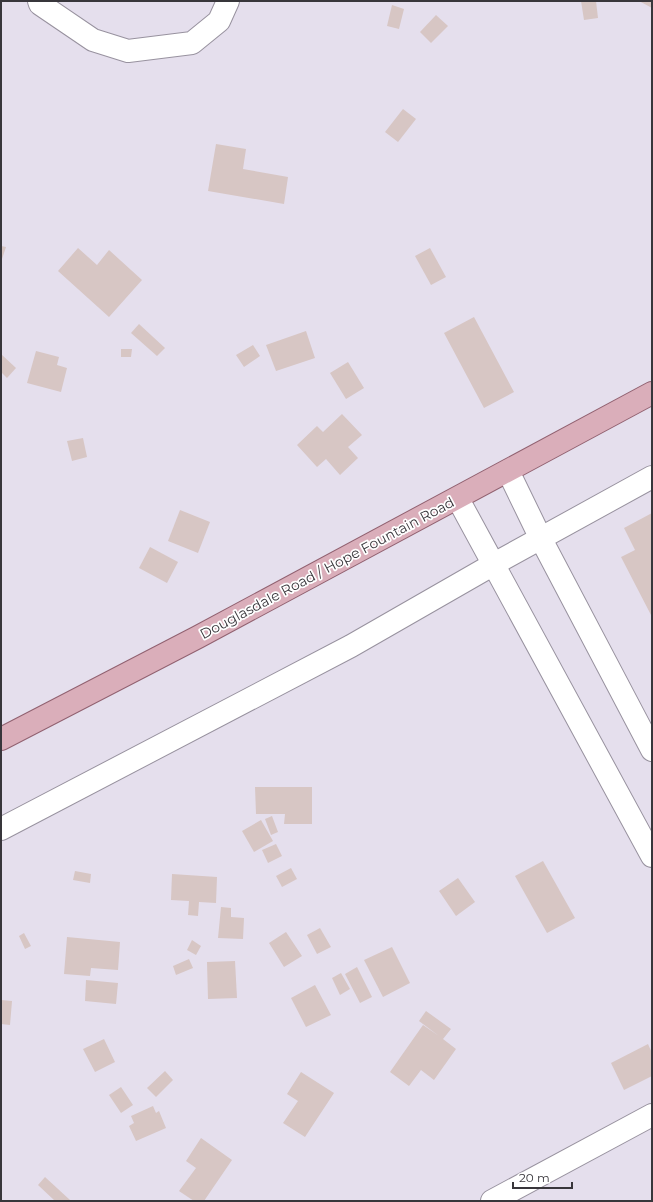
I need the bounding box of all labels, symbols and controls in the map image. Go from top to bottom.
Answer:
street label: Douglasdale Road / Hope Fountain Road [197,493,457,643]
scale bar [513,1164,572,1190]
text: 20 m [519,1170,550,1185]

